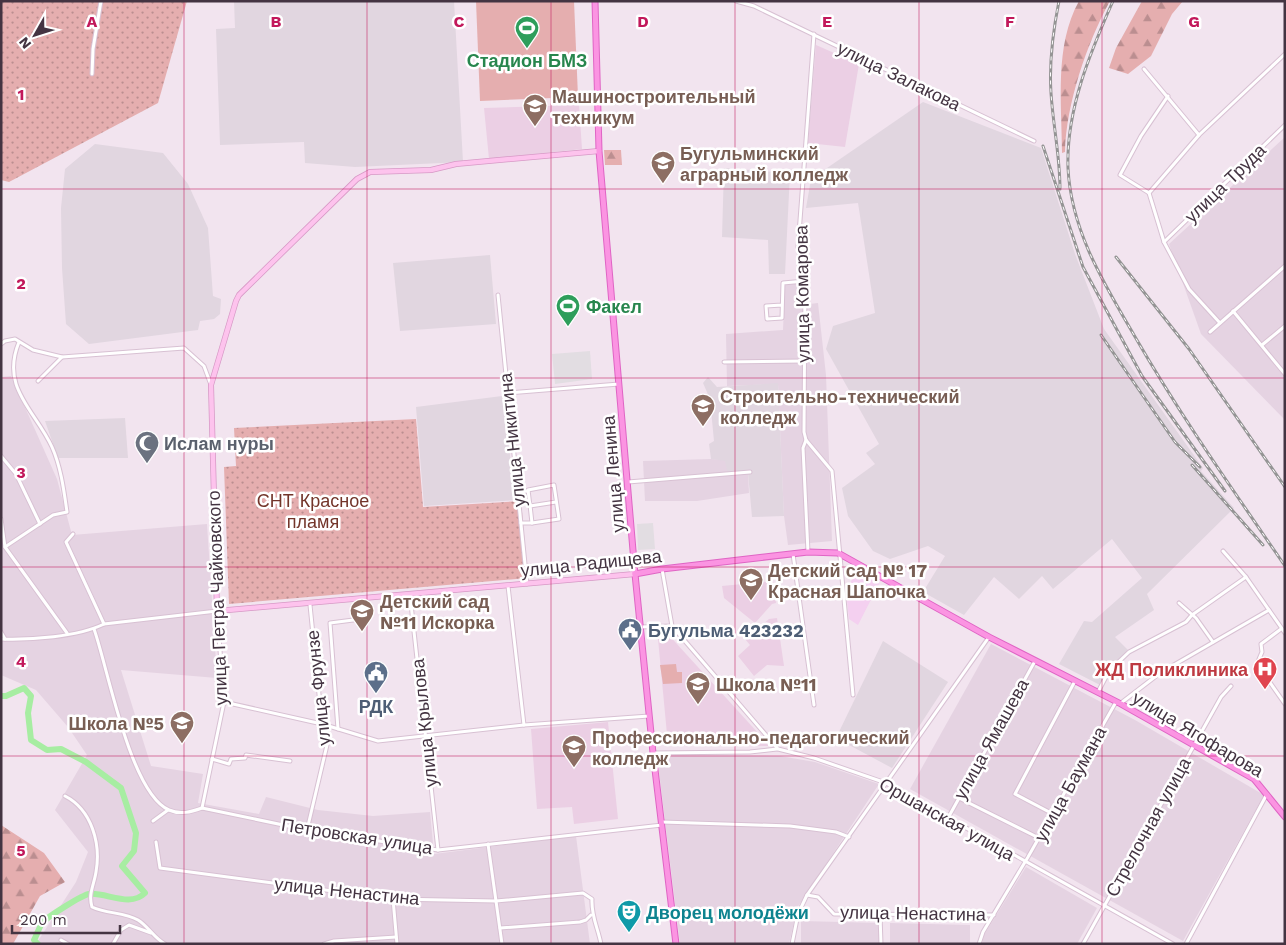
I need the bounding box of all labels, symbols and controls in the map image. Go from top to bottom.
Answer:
north arrow [10,10,60,60]
text: A [87,12,98,31]
text: B [271,12,282,31]
text: C [454,12,465,31]
text: D [637,12,649,31]
text: E [822,12,832,31]
text: F [1005,12,1015,31]
text: G [1188,12,1200,31]
sports icon: Стадион БМЗ [514,15,540,49]
text: N [15,34,34,52]
street label: улица Залакова [834,37,965,115]
place label: Стадион БМЗ [467,50,587,71]
text: 1 [18,85,24,104]
place label: Машиностроительный техникум [552,86,755,128]
school or university icon: Машиностроительный техникум [522,93,548,127]
street label: улица Труда [1180,139,1271,227]
place label: Бугульминский аграрный колледж [680,143,848,185]
school or university icon: Бугульминский аграрный колледж [650,150,676,184]
street label: улица Комарова [790,224,814,363]
text: 2 [16,274,26,293]
sports icon: Факел [555,293,581,327]
place label: Факел [586,296,642,317]
street label: улица Никитина [494,371,529,508]
place label: Строительно-технический колледж [720,386,959,428]
school or university icon: Строительно-технический колледж [690,393,716,427]
street label: улица Ленина [597,414,629,533]
mosque icon: Ислам нуры [134,430,160,464]
place label: Ислам нуры [164,433,274,454]
text: 3 [16,463,26,482]
street label: улица Петра Чайковского [203,490,231,706]
park label: СНТ Красное пламя [257,490,369,532]
street label: улица Радищева [519,545,663,581]
place label: Детский сад № 17 Красная Шапочка [768,560,927,602]
school or university icon: Детский сад № 17 Красная Шапочка [738,567,764,601]
place label: Детский сад №11 Искорка [380,591,495,633]
school or university icon: Детский сад №11 Искорка [349,598,375,632]
public building icon: Бугульма 423232 [617,617,643,651]
place label: Бугульма 423232 [648,620,804,641]
street label: улица Фрунзе [301,629,335,747]
text: 4 [16,652,26,671]
hospital icon: ЖД Поликлиника [1252,656,1278,690]
street label: улица Крылова [407,657,441,788]
place label: ЖД Поликлиника [1094,659,1249,680]
public building icon: РДК [363,660,389,694]
school or university icon: Школа №11 [685,671,711,705]
place label: Школа №11 [716,674,816,695]
street label: улица Ямашева [949,674,1033,803]
street label: улица Ягофарова [1129,687,1268,782]
place label: РДК [359,696,394,717]
school or university icon: Школа №5 [169,710,195,744]
place label: Школа №5 [69,713,164,734]
street label: улица Баумана [1030,722,1111,845]
place label: Профессионально-педагогический колледж [592,727,910,769]
school or university icon: Профессионально-педагогический колледж [561,734,587,768]
street label: Стрелочная улица [1101,753,1195,900]
street label: Оршанская улица [876,773,1019,865]
street label: Петровская улица [280,814,435,858]
text: 5 [16,841,26,860]
street label: улица Ненастина [273,873,422,909]
theatre icon: Дворец молодёжи [616,899,642,933]
street label: улица Ненастина [840,901,987,925]
scale bar [12,902,120,934]
place label: Дворец молодёжи [646,902,809,923]
text: 200 m [20,911,67,929]

